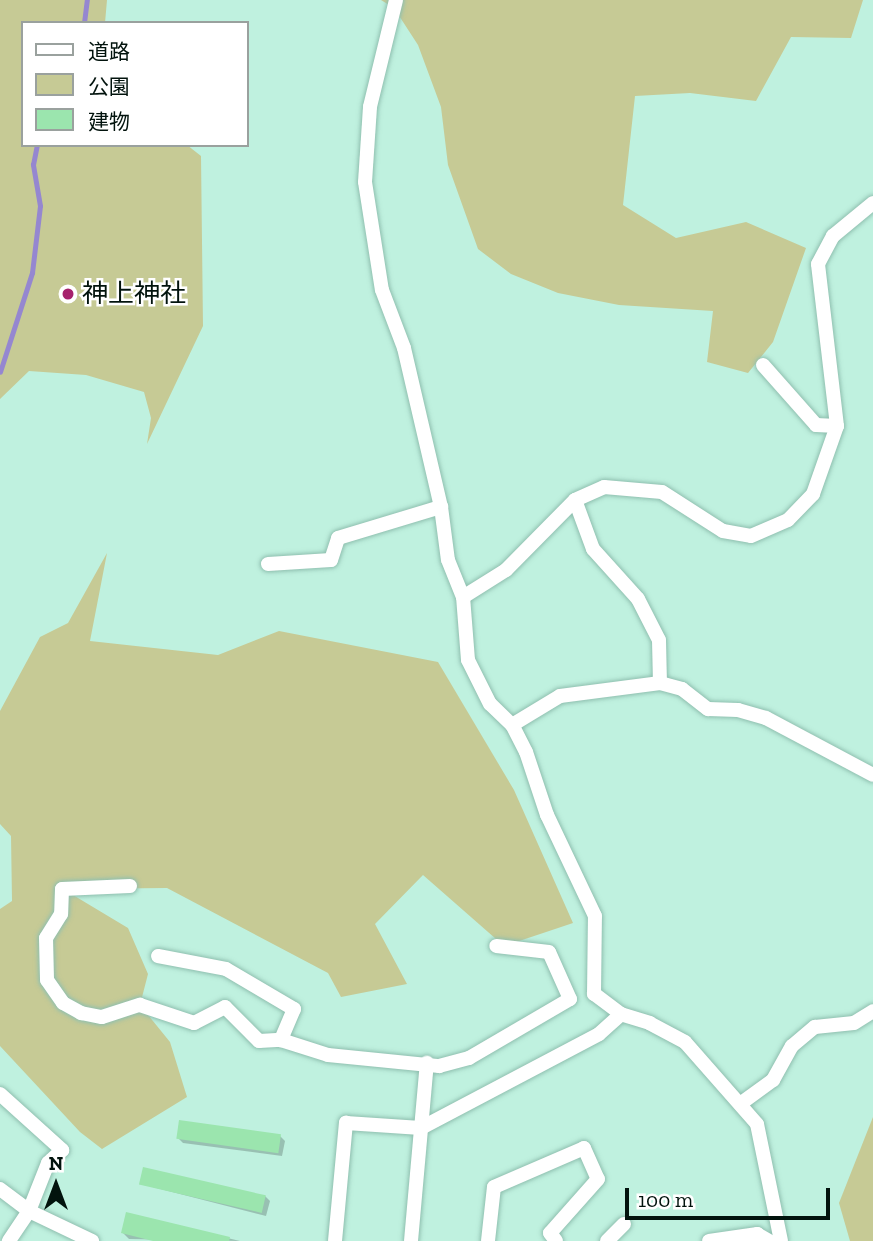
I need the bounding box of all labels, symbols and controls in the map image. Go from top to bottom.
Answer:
legend [21,21,248,147]
text: 道路 [88,39,130,64]
text: 公園 [88,74,130,99]
text: 建物 [88,109,130,134]
place label: 神上神社 [82,278,186,310]
marker: 神上神社 [60,286,76,302]
north arrow [21,1150,91,1220]
text: N [49,1152,63,1175]
scale bar [628,1174,833,1218]
text: 100 m [638,1187,693,1212]

